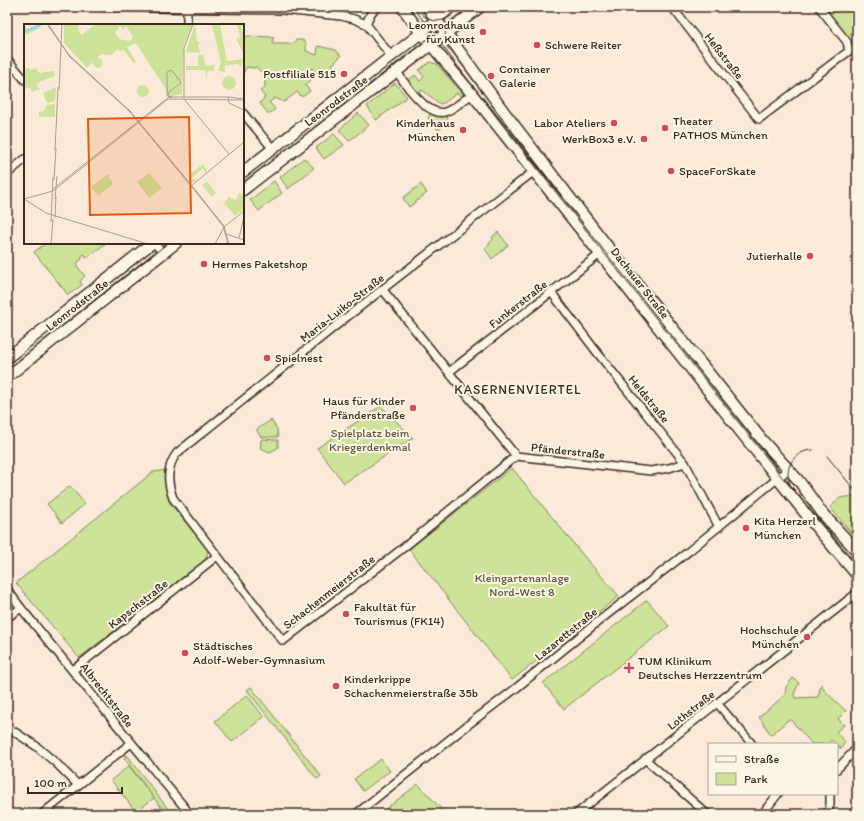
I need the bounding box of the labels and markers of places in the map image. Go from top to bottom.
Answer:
place label: Leonrodhaus für Kunst [409,18,476,46]
marker: Leonrodhaus für Kunst [478,27,488,37]
place label: Schwere Reiter [545,38,622,52]
marker: Schwere Reiter [532,40,542,50]
place label: Container Galerie [499,62,551,90]
place label: Postfiliale 515 [263,67,336,81]
marker: Postfiliale 515 [339,69,349,79]
marker: Container Galerie [486,71,496,81]
place label: Theater PATHOS München [673,114,768,142]
place label: Kinderhaus München [396,116,455,144]
place label: Labor Ateliers [534,116,606,130]
marker: Labor Ateliers [609,118,619,128]
marker: Theater PATHOS München [660,123,670,133]
marker: Kinderhaus München [458,125,468,135]
place label: WerkBox3 e.V. [562,132,636,146]
marker: WerkBox3 e.V. [639,134,649,144]
place label: SpaceForSkate [679,164,756,178]
marker: SpaceForSkate [666,166,676,176]
place label: Jutierhalle [747,249,802,263]
marker: Jutierhalle [805,251,815,261]
place label: Hermes Paketshop [212,257,308,271]
marker: Hermes Paketshop [199,259,209,269]
place label: Spielnest [275,351,323,365]
marker: Spielnest [262,353,272,363]
place label: Haus für Kinder Pfänderstraße [323,394,405,422]
marker: Haus für Kinder Pfänderstraße [408,403,418,413]
place label: Kita Herzerl München [754,514,817,542]
marker: Kita Herzerl München [741,523,751,533]
place label: Fakultät für Tourismus (FK14) [354,600,445,628]
marker: Fakultät für Tourismus (FK14) [341,609,351,619]
place label: Hochschule München [740,623,799,651]
marker: Hochschule München [802,632,812,642]
place label: Städtisches Adolf-Weber-Gymnasium [193,639,325,667]
marker: Städtisches Adolf-Weber-Gymnasium [180,648,190,658]
place label: TUM Klinikum Deutsches Herzzentrum [638,654,762,682]
marker: TUM Klinikum Deutsches Herzzentrum [623,662,635,674]
place label: Kinderkrippe Schachenmeierstraße 35b [344,672,478,700]
marker: Kinderkrippe Schachenmeierstraße 35b [331,681,341,691]

